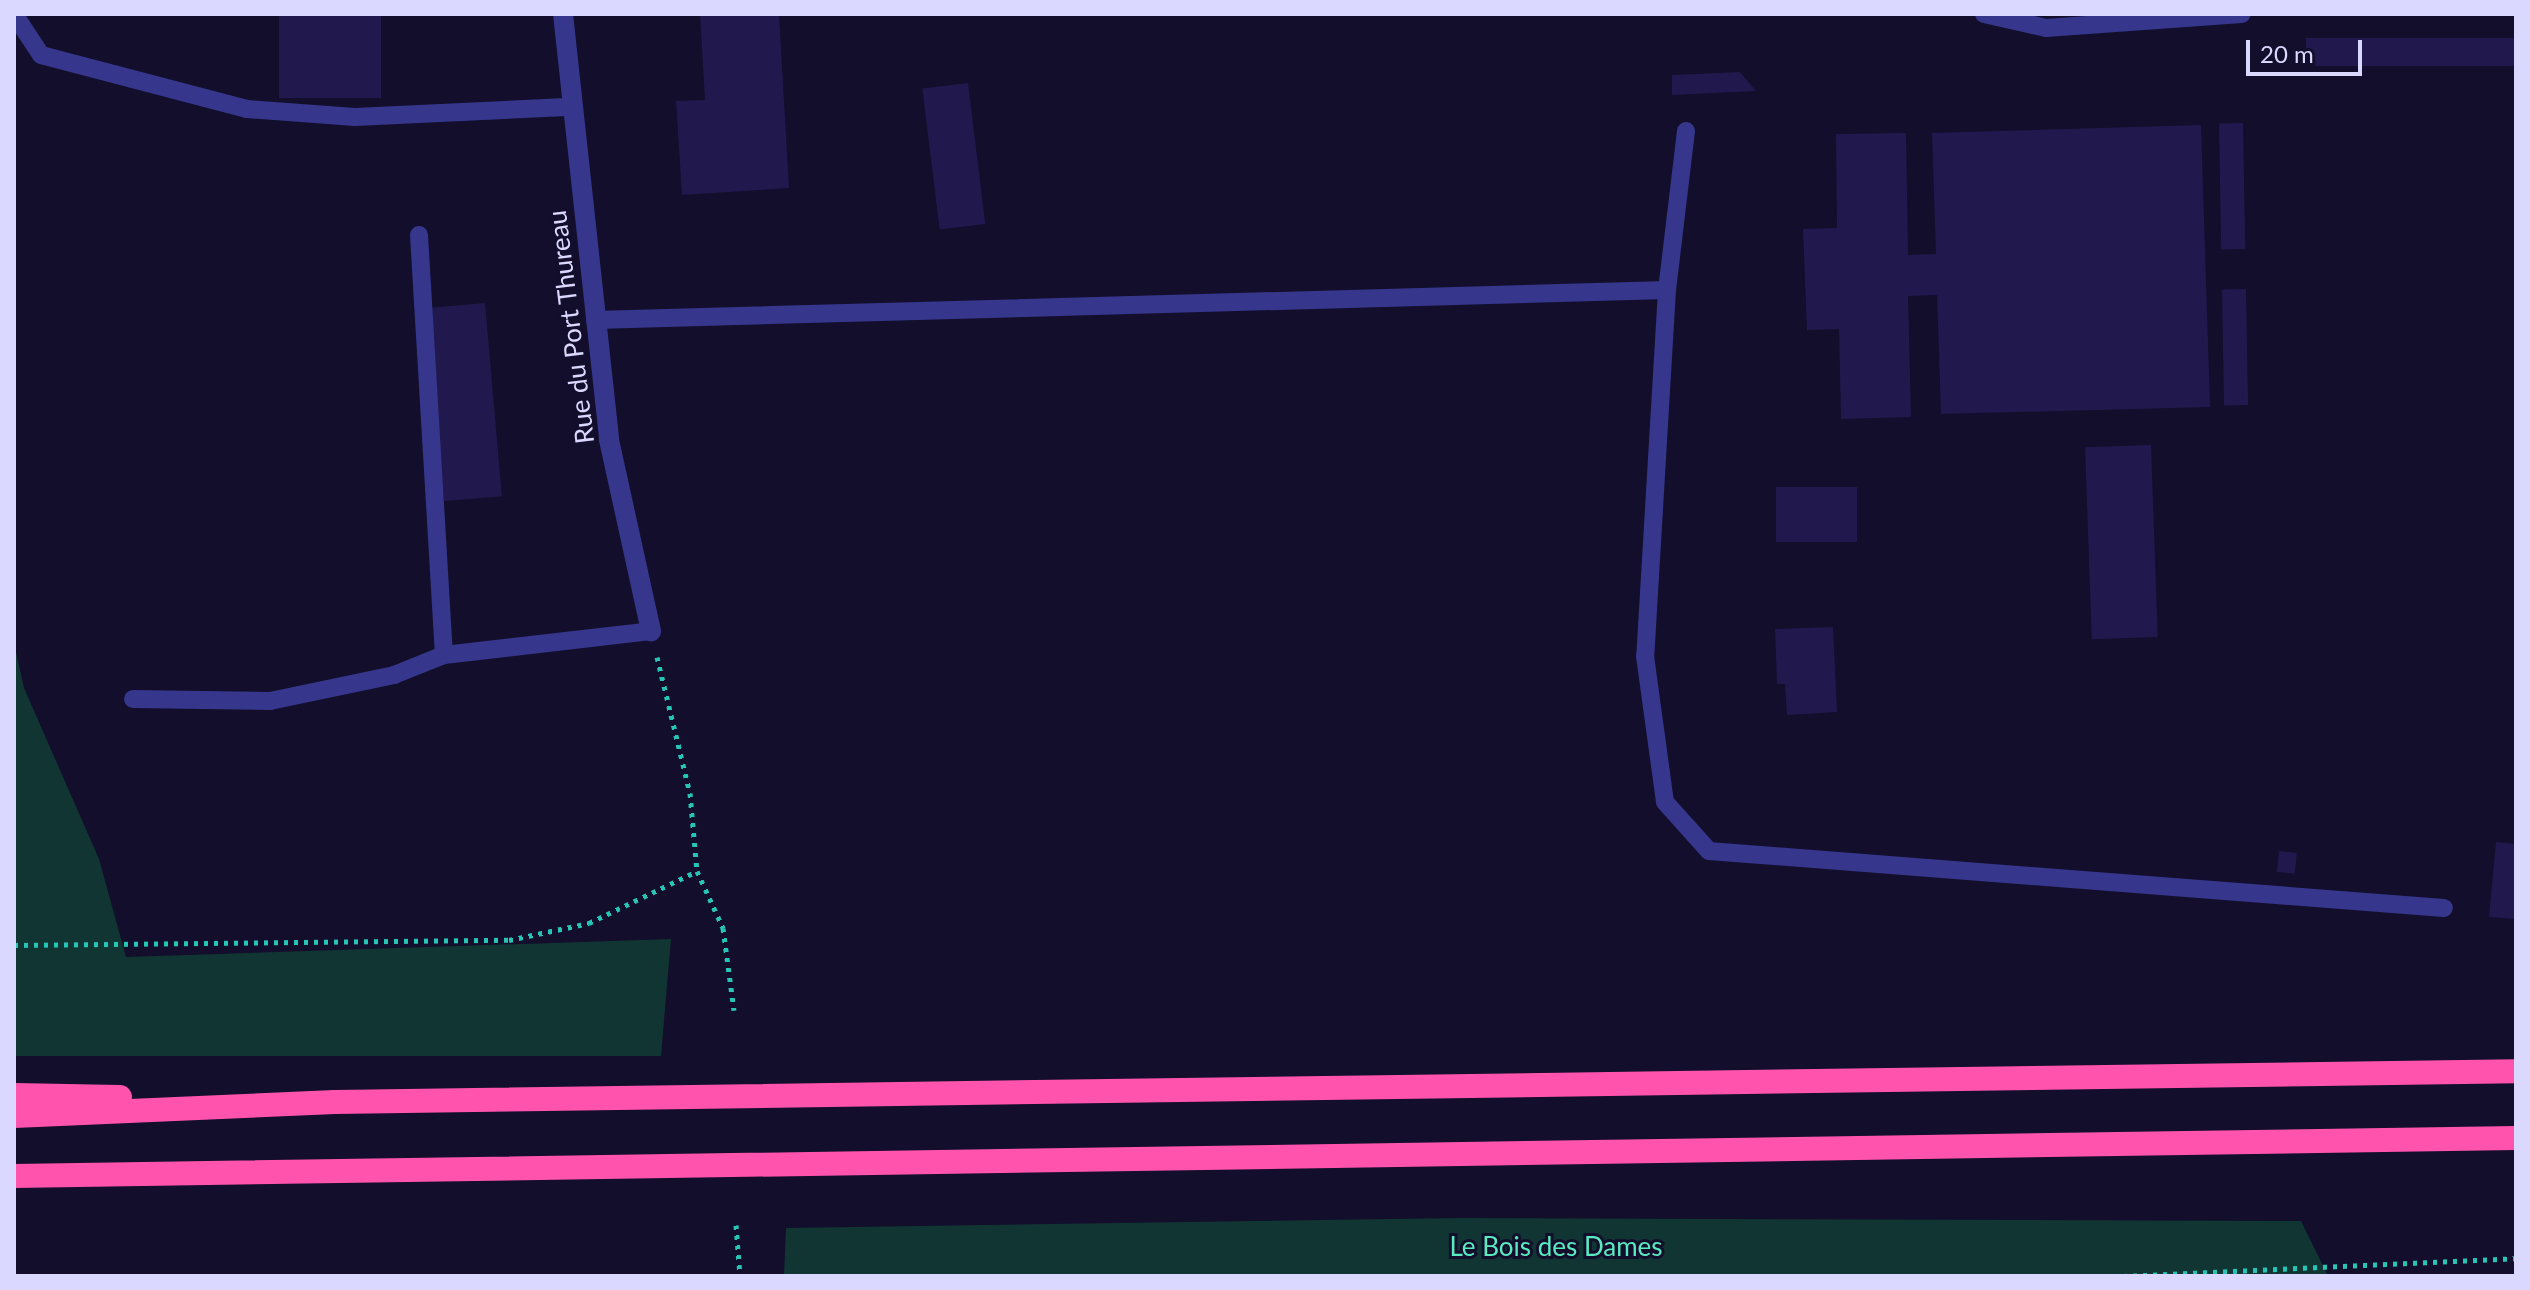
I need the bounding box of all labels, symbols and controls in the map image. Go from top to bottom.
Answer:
scale bar [2250,24,2366,74]
text: 20 m [2260,39,2314,68]
street label: Rue du Port Thureau [541,208,601,446]
park label: Le Bois des Dames [1449,1231,1663,1263]

